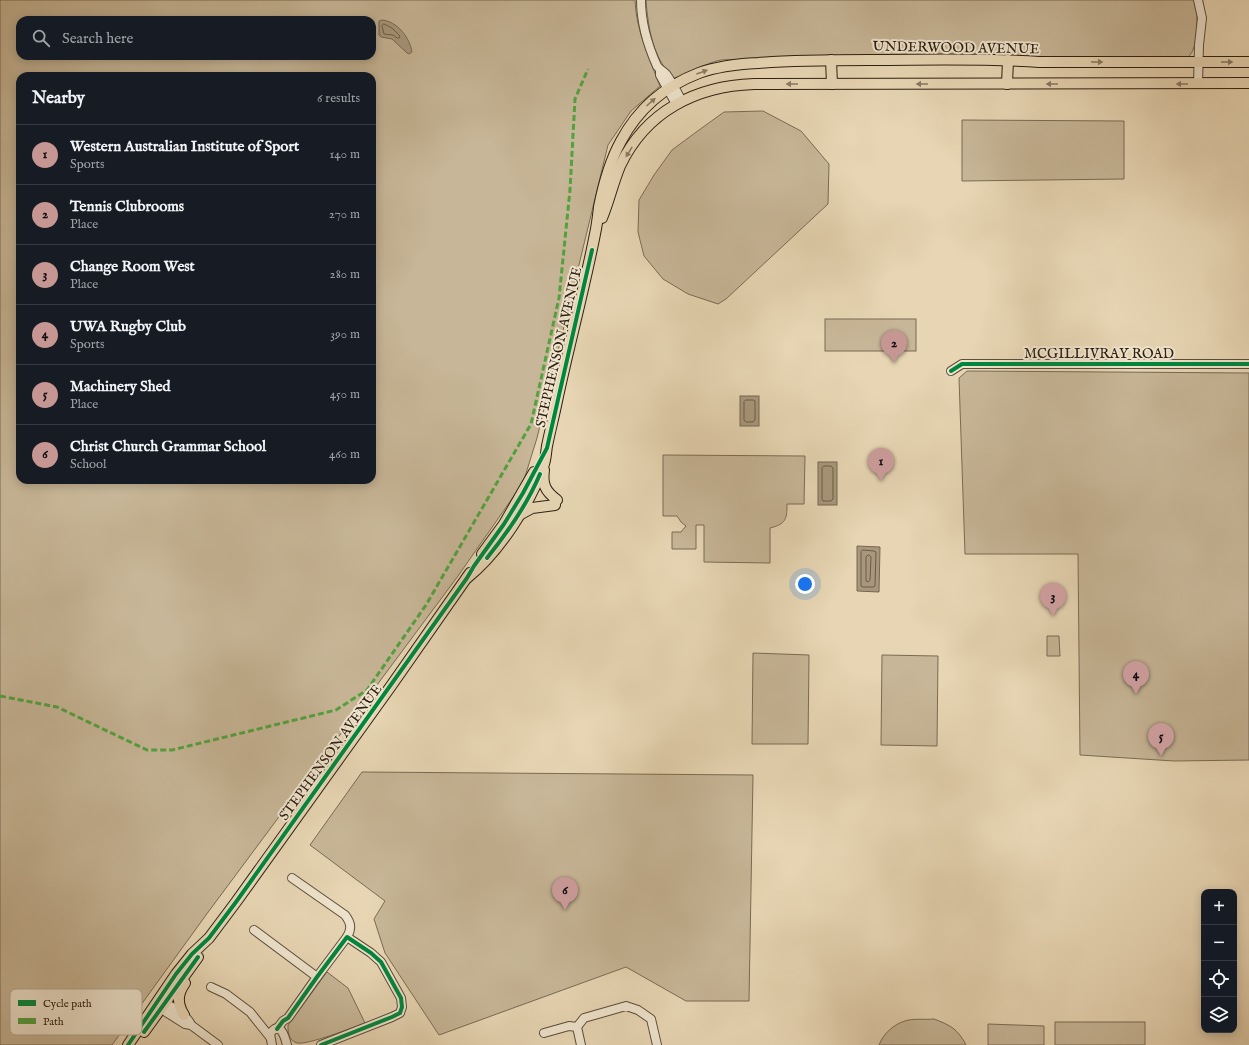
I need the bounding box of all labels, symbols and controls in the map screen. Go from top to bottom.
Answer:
search box [16,16,376,60]
icon: search [30,27,52,49]
text: Search here [62,29,133,48]
street label: UNDERWOOD AVENUE [872,38,1040,58]
one-way arrow [1091,59,1104,65]
one-way arrow [1221,59,1234,65]
one-way arrow [697,69,709,75]
one-way arrow [785,81,798,87]
one-way arrow [915,81,928,87]
one-way arrow [1045,81,1058,87]
one-way arrow [1175,81,1188,87]
text: Nearby [32,88,85,109]
text: 6 results [317,90,360,107]
one-way arrow [647,98,656,107]
text: Western Australian Institute of Sport [70,137,299,156]
text: 1 [43,146,47,163]
text: 140 m [330,146,360,163]
one-way arrow [625,146,632,158]
text: Sports [70,156,105,173]
text: Tennis Clubrooms [70,197,184,216]
text: 2 [42,206,48,223]
text: 270 m [329,206,360,223]
text: Place [70,216,98,233]
text: Change Room West [70,257,195,276]
street label: STEPHENSON AVENUE [532,265,586,429]
text: 3 [43,266,47,283]
text: 280 m [330,266,360,283]
text: Place [70,276,98,293]
text: UWA Rugby Club [70,317,186,336]
text: 4 [42,326,48,343]
text: 390 m [330,326,360,343]
pin: 2 [881,330,907,363]
text: Sports [70,336,105,353]
street label: MCGILLIVRAY ROAD [1024,345,1174,363]
text: Machinery Shed [70,377,171,396]
text: 5 [43,386,47,403]
text: 450 m [330,386,360,403]
text: Place [70,396,98,413]
text: Christ Church Grammar School [70,437,266,456]
text: 6 [42,446,48,463]
text: 460 m [329,446,360,463]
pin: 1 [868,448,894,481]
text: School [70,456,107,473]
your location [795,574,815,594]
pin: 3 [1040,583,1066,616]
pin: 4 [1123,661,1149,694]
street label: STEPHENSON AVENUE [275,681,386,824]
pin: 5 [1148,723,1174,756]
pin: 6 [552,877,578,910]
map controls [1201,889,1237,1033]
button: + [1201,889,1237,925]
button: − [1201,925,1237,961]
button: locate [1201,961,1237,997]
legend [10,989,142,1035]
text: Cycle path [43,997,92,1011]
button: layers [1201,997,1237,1033]
text: Path [43,1015,64,1029]

